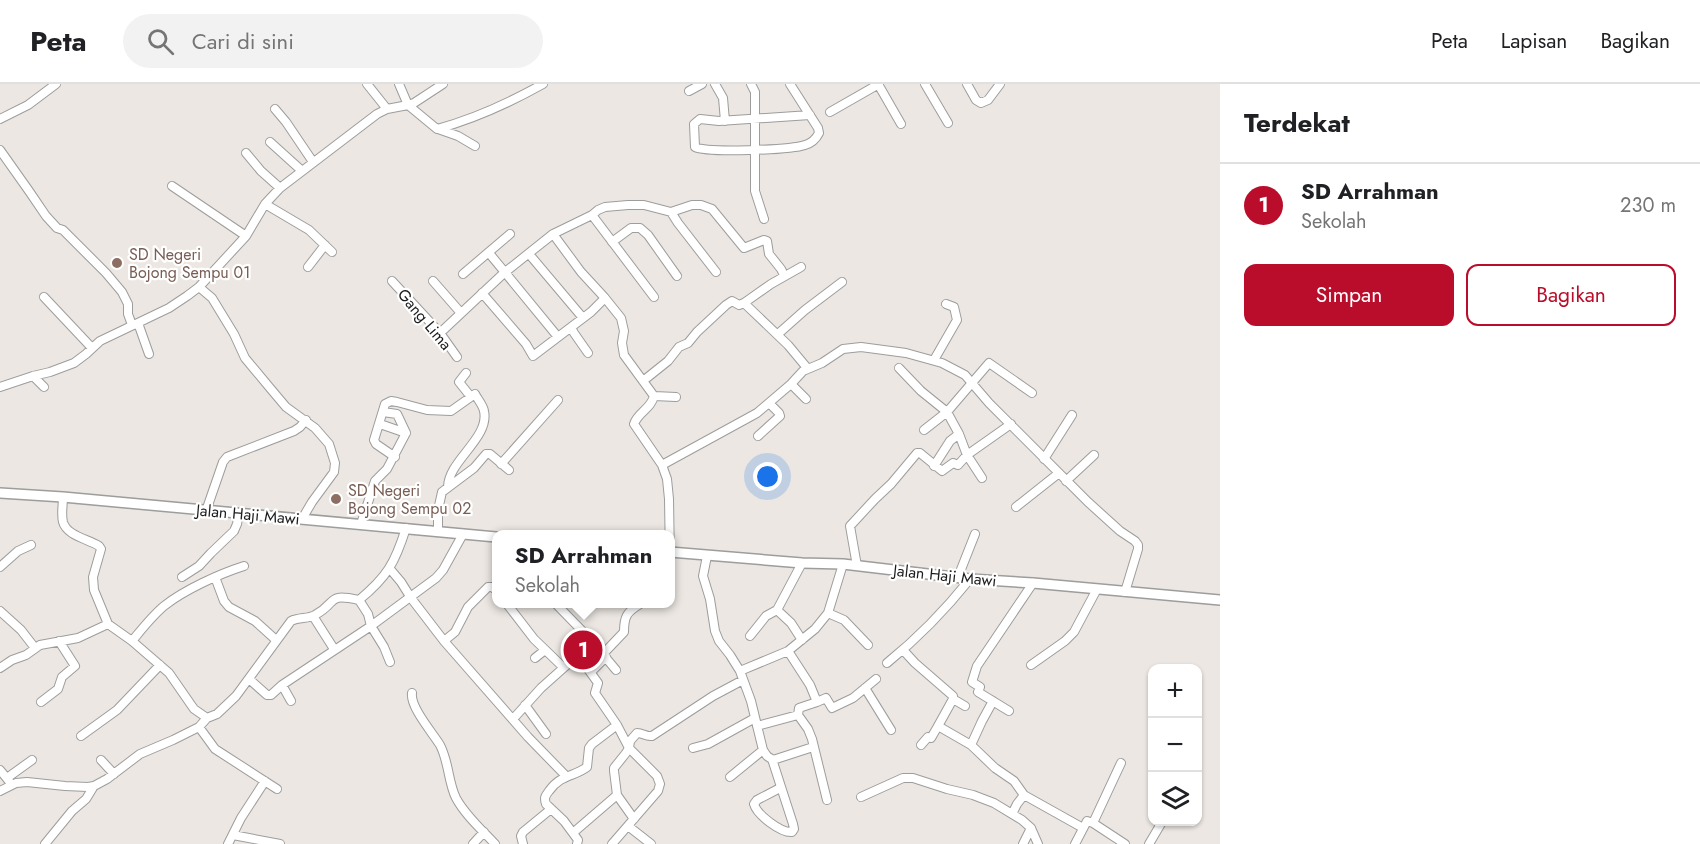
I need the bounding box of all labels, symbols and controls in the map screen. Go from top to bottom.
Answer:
search box [123,14,543,68]
text: Peta [30,21,87,62]
icon: search [144,25,177,58]
text: Cari di sini [192,25,294,57]
text: Peta [1431,26,1468,56]
text: Lapisan [1501,26,1567,56]
text: Bagikan [1600,26,1670,56]
text: Terdekat [1244,104,1350,142]
text: SD Arrahman [1301,175,1439,207]
text: 1 [1258,191,1269,220]
text: 230 m [1620,191,1676,220]
text: Sekolah [1301,207,1366,236]
place label: SD Negeri Bojong Sempu 01 [129,243,250,284]
marker: SD Negeri Bojong Sempu 01 [110,256,124,270]
button: Simpan [1244,264,1454,326]
button: Bagikan [1466,264,1676,326]
street label: Gang Lima [392,284,457,355]
your location [753,462,782,491]
place label: SD Negeri Bojong Sempu 02 [348,479,471,520]
marker: SD Negeri Bojong Sempu 02 [329,492,343,506]
street label: Jalan Haji Mawi [193,498,301,530]
popup [492,530,675,608]
text: SD Arrahman [515,539,652,571]
street label: Jalan Haji Mawi [890,558,998,592]
text: Sekolah [515,571,580,600]
pin: 1 [564,628,602,672]
map controls [1148,664,1202,826]
button: + [1148,664,1202,718]
button: − [1148,718,1202,772]
button: layers [1148,772,1202,826]

